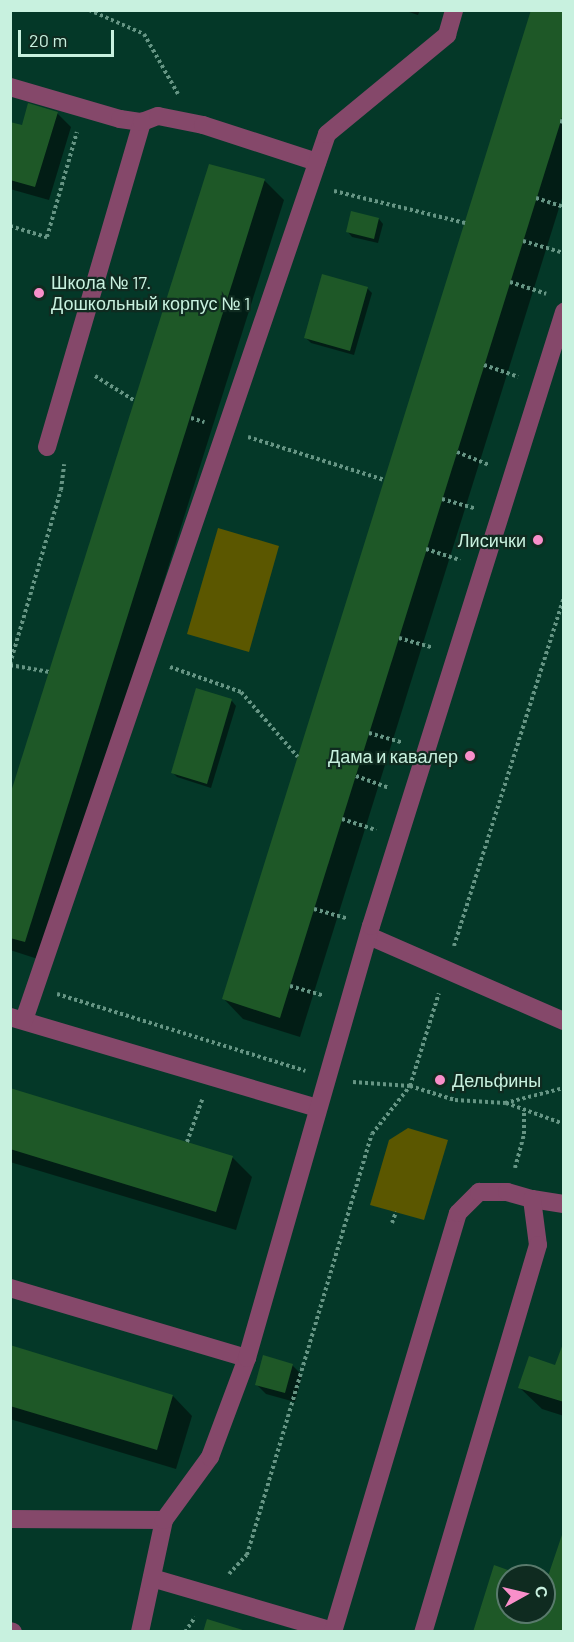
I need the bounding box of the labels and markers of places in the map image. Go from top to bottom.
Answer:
place label: Школа № 17. Дошкольный корпус № 1 [51,272,250,314]
marker: Школа № 17. Дошкольный корпус № 1 [32,286,46,300]
place label: Лисички [458,529,526,551]
marker: Лисички [531,533,545,547]
place label: Дама и кавалер [328,745,458,767]
marker: Дама и кавалер [463,749,477,763]
place label: Дельфины [452,1069,541,1091]
marker: Дельфины [433,1073,447,1087]

